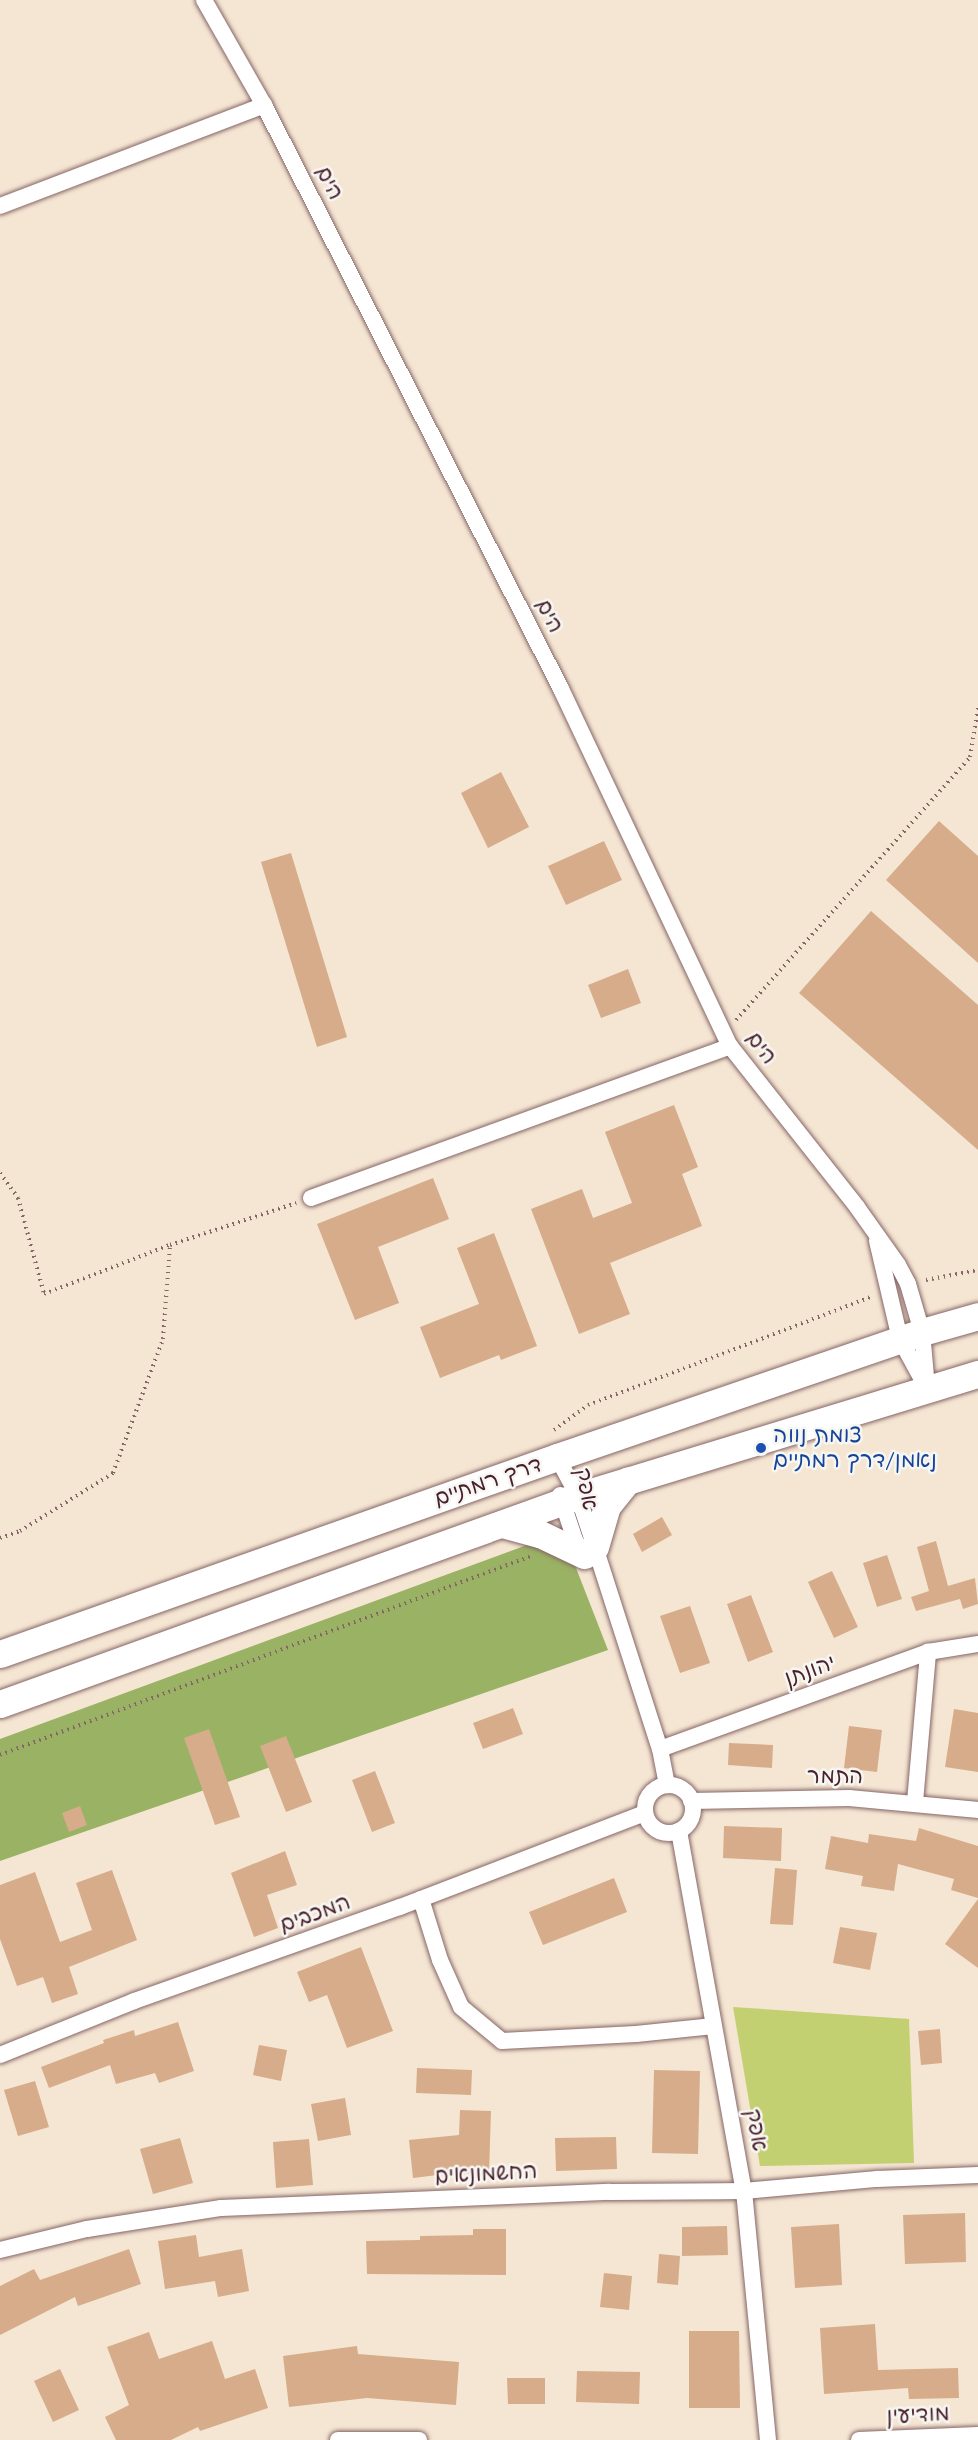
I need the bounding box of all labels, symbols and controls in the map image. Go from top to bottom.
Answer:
street label: הים [309,162,349,204]
street label: הים [529,595,569,637]
street label: הים [740,1026,782,1070]
place label: צומת נווה נאמן/דרך רמתיים [773,1422,937,1474]
marker: צומת נווה נאמן/דרך רמתיים [754,1441,768,1455]
street label: דרך רמתיים [431,1451,545,1513]
street label: אפק [569,1466,603,1512]
street label: יהונתן [781,1650,839,1692]
street label: התמר [807,1764,863,1790]
street label: המכבים [276,1889,354,1939]
street label: אפק [739,2107,773,2153]
street label: החשמונאים [434,2158,538,2190]
street label: מודיעין [886,2400,950,2430]

